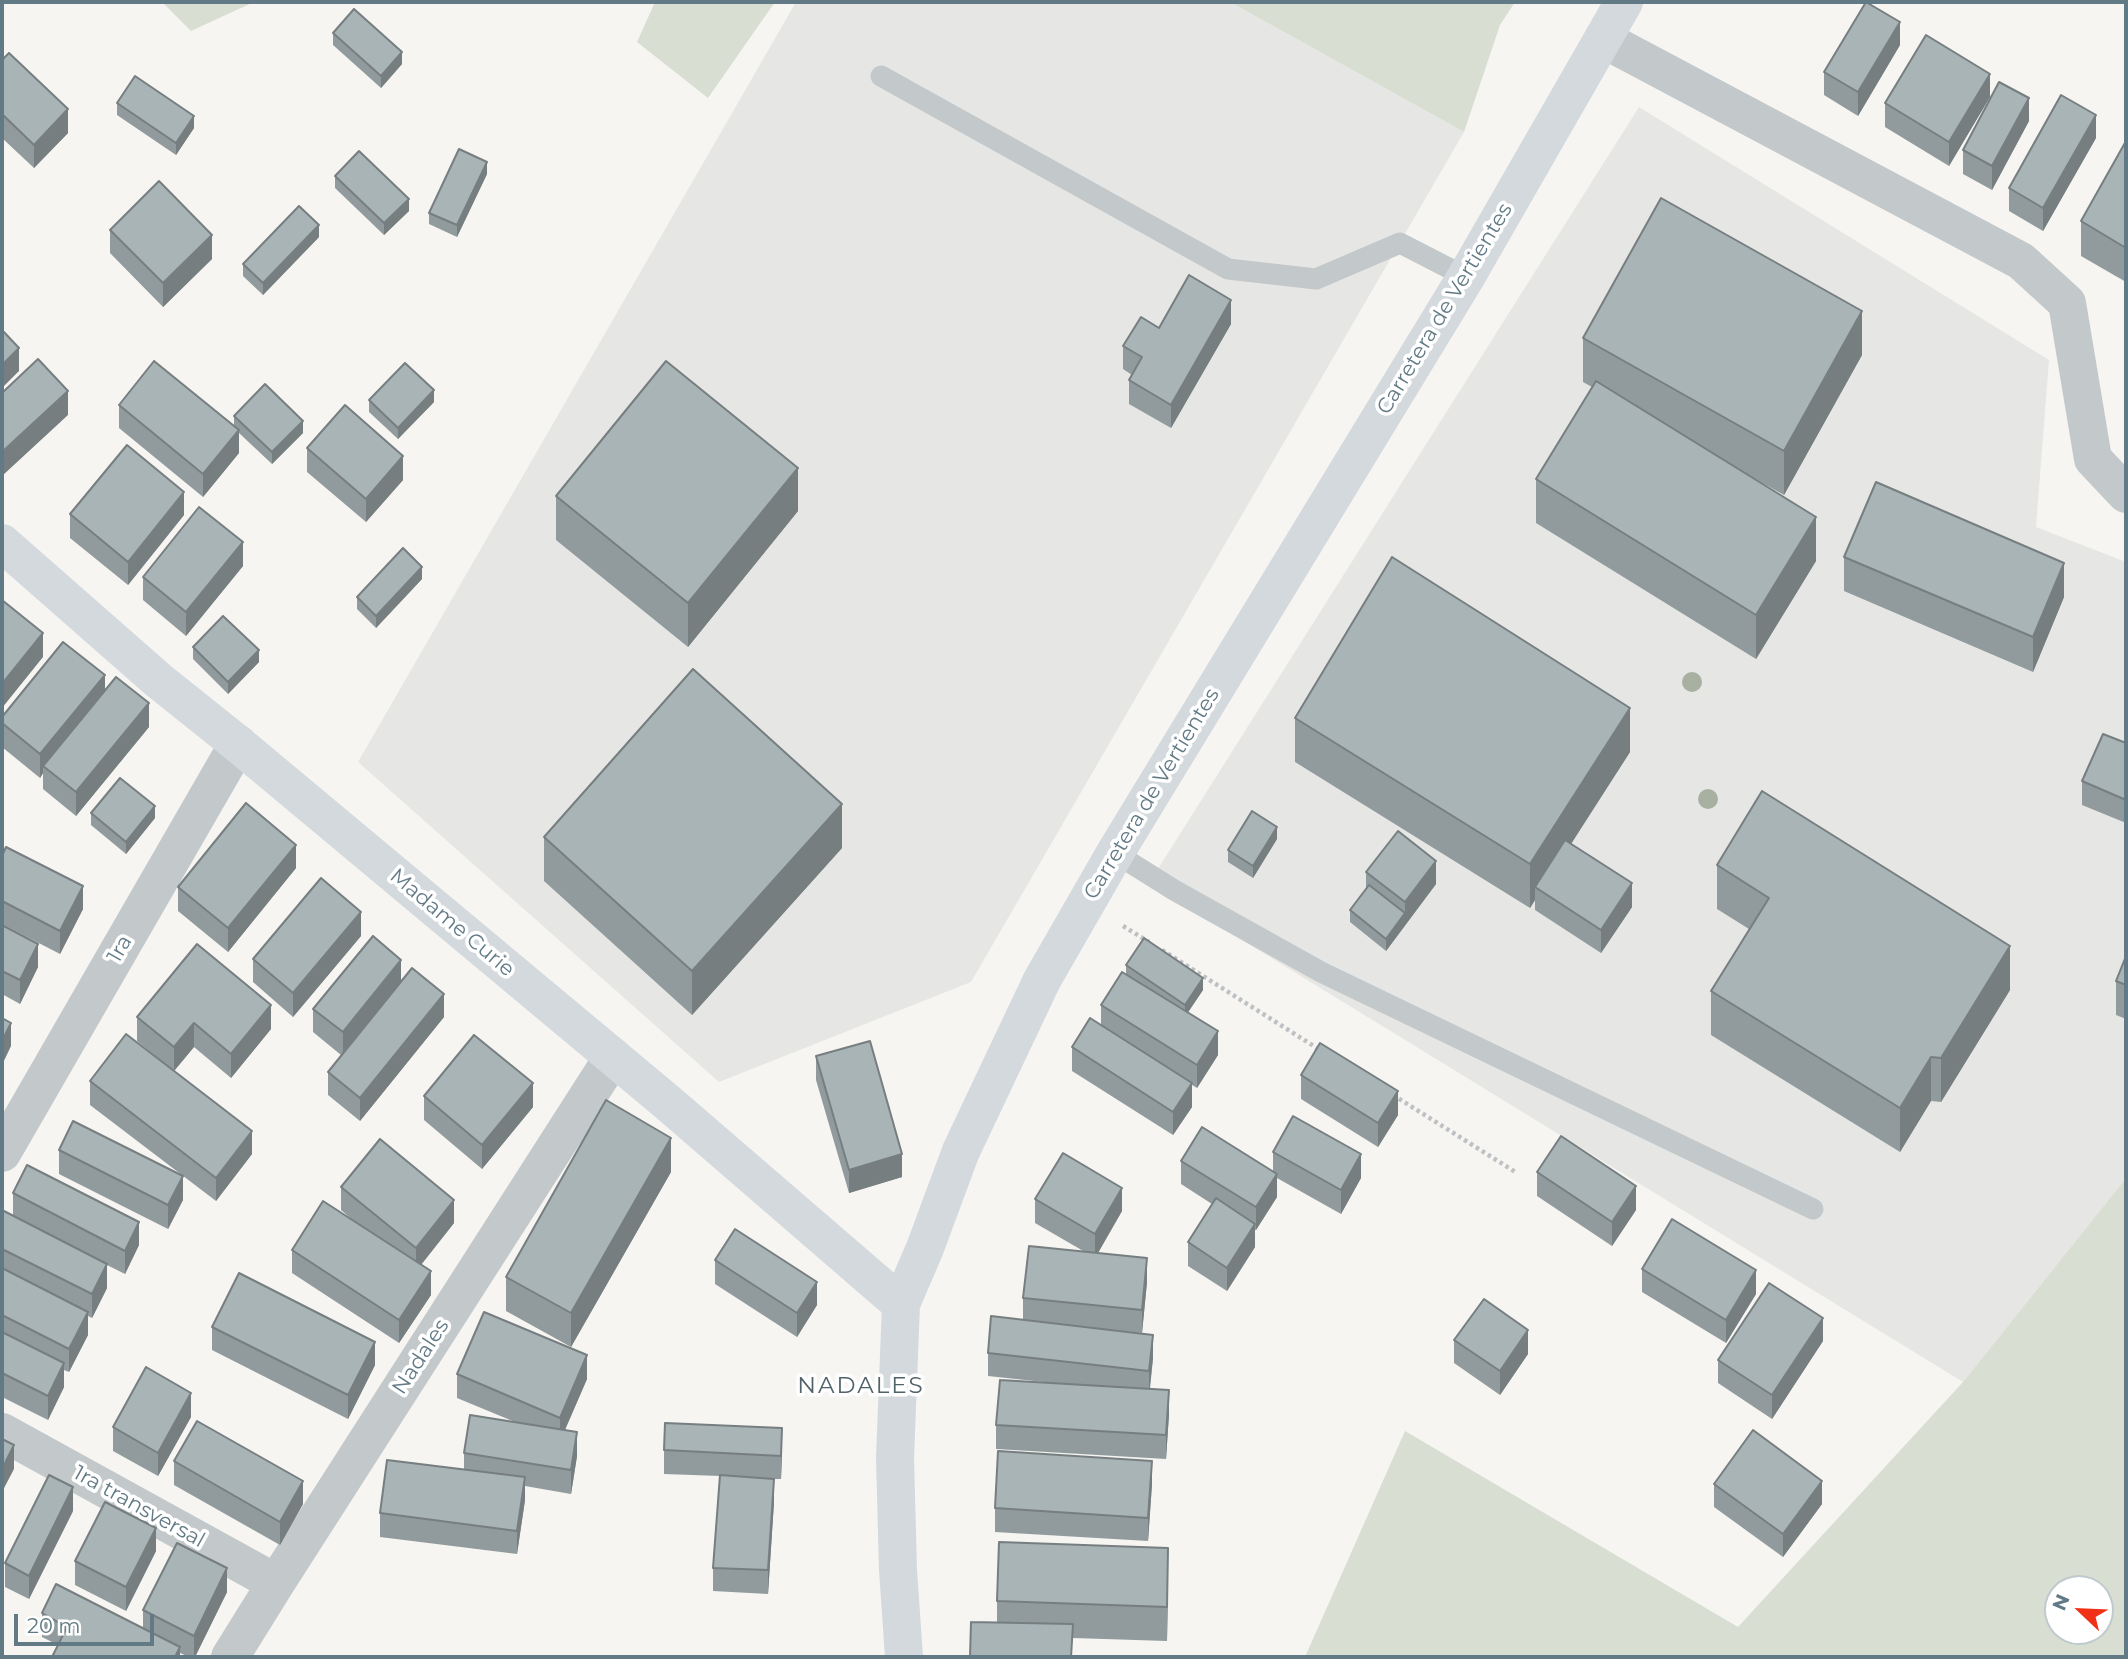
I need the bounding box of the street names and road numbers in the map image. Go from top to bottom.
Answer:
street label: Carretera de Vertientes [1372,199,1518,419]
street label: Carretera de Vertientes [1079,684,1225,904]
street label: Madame Curie [385,864,519,982]
street label: 1ra [102,931,138,967]
street label: Nadales [387,1315,455,1399]
street label: 1ra transversal [69,1461,209,1553]

